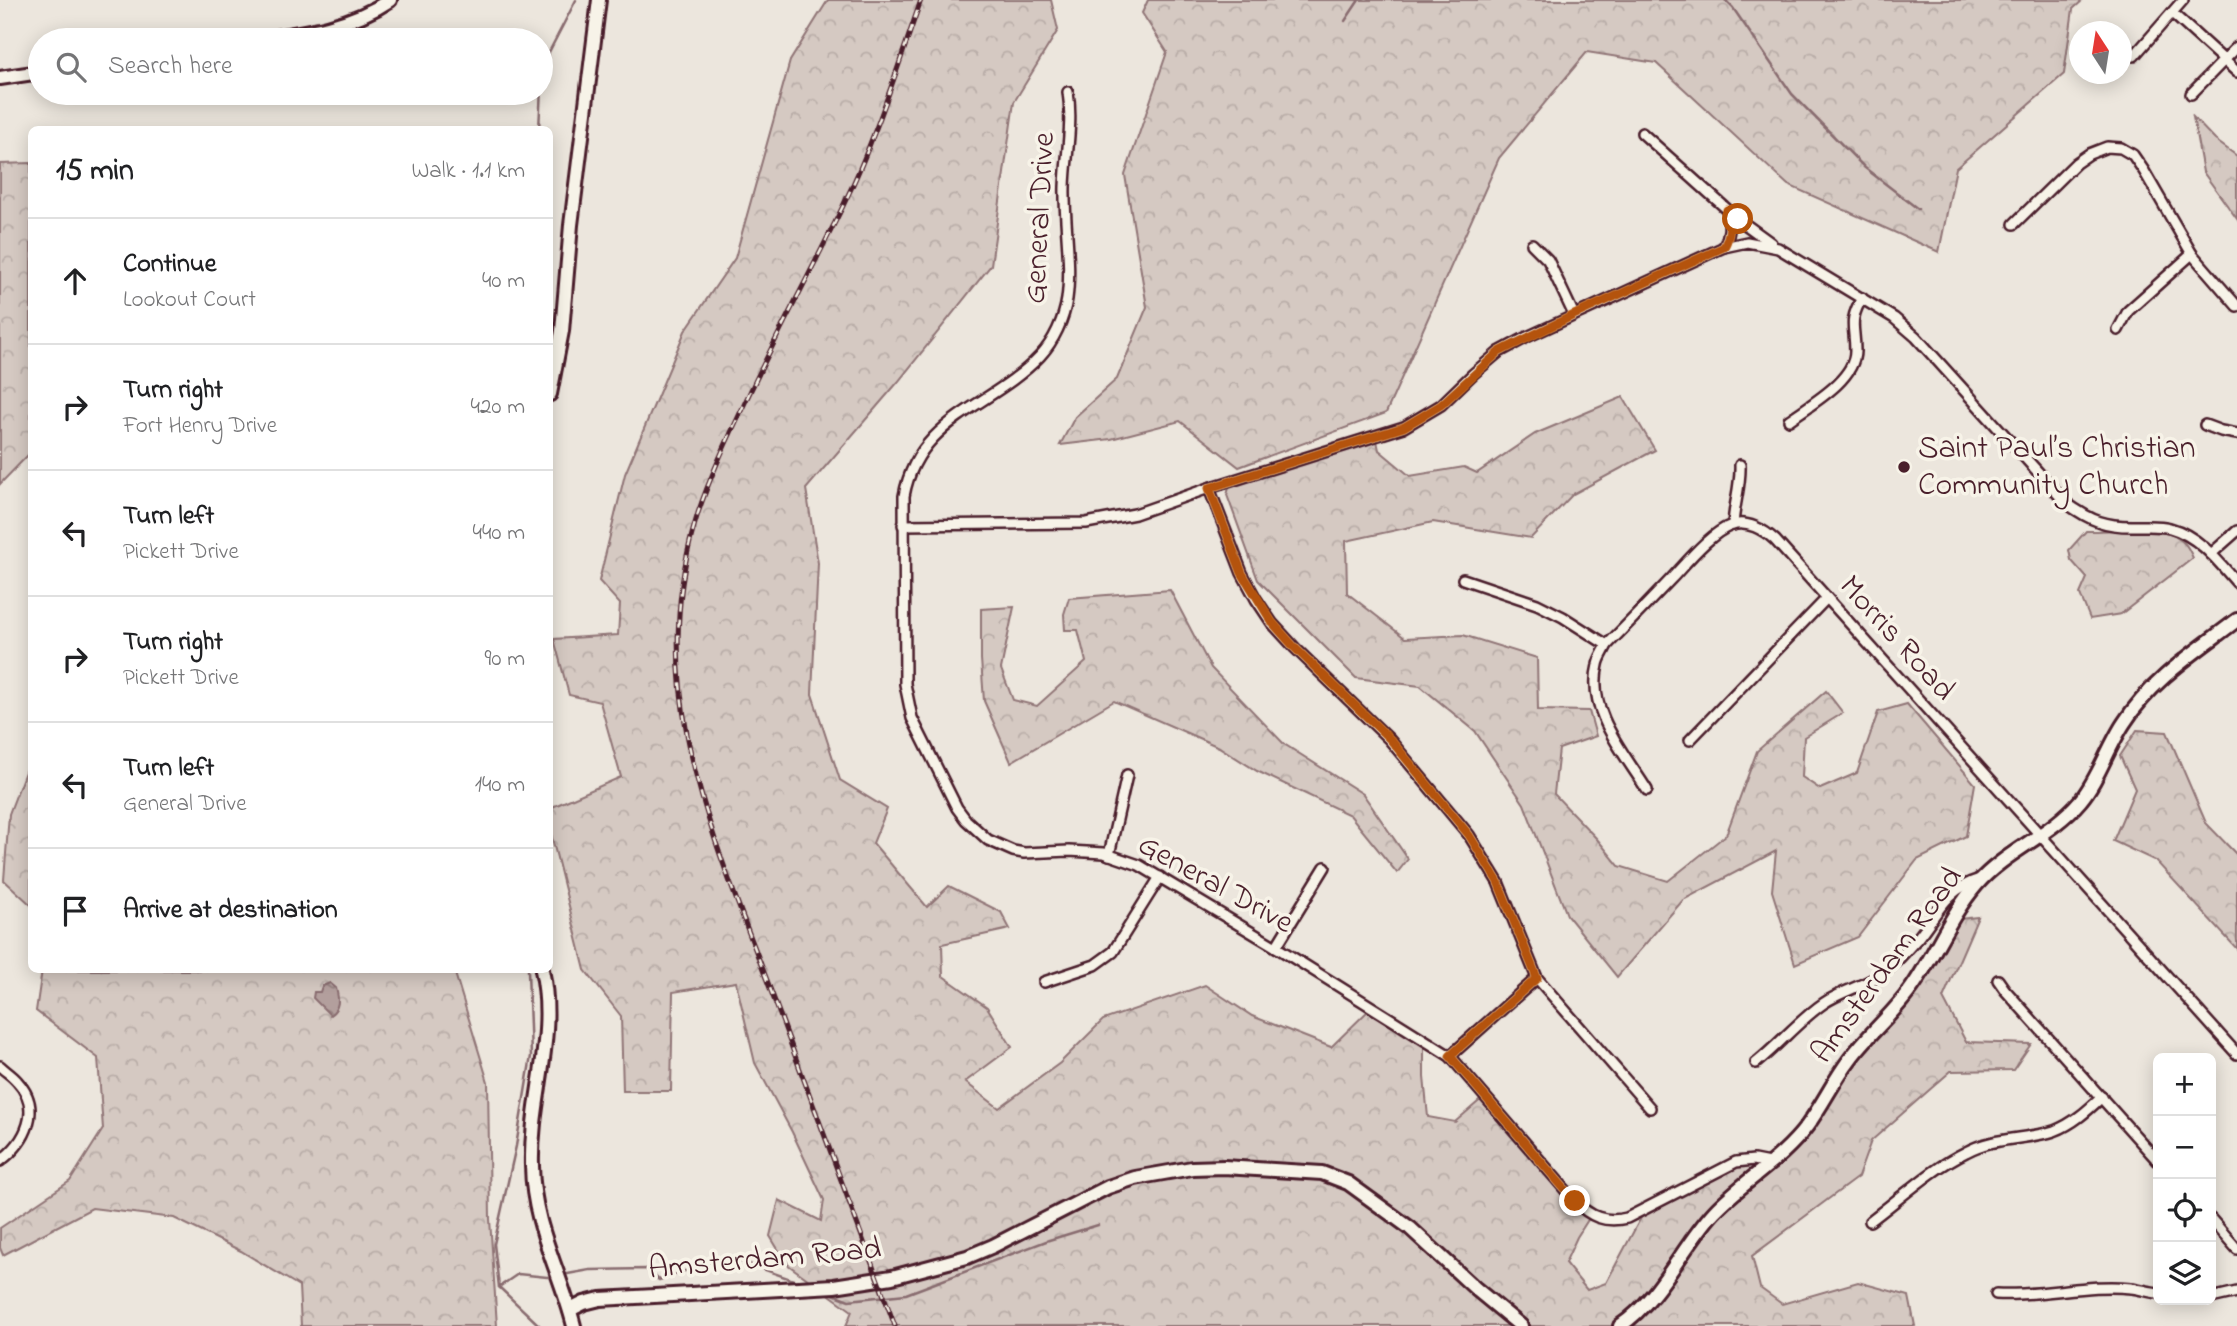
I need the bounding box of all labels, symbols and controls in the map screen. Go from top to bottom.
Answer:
north arrow [2069,21,2132,84]
search box [28,28,553,105]
icon: search [52,48,90,86]
text: Search here [108,48,233,86]
street label: General Drive [1013,130,1069,305]
text: 15 min [56,150,134,194]
text: Walk · 1.1 km [411,155,525,188]
route start [1722,203,1753,234]
text: Continue [123,246,216,284]
icon: ahead [56,262,94,300]
text: 40 m [482,265,525,298]
text: Lookout Court [123,284,256,317]
text: Turn right [123,372,223,410]
icon: right [56,388,94,426]
text: 420 m [471,391,525,424]
text: Fort Henry Drive [123,410,277,443]
place label: Saint Paul’s Christian Community Church [1918,426,2196,510]
marker: Saint Paul’s Christian Community Church [1896,459,1912,475]
text: Turn left [123,498,214,536]
icon: left [56,514,94,552]
text: 440 m [473,517,525,550]
text: Pickett Drive [123,536,239,569]
street label: Morris Road [1826,565,1966,713]
text: Turn right [123,624,223,662]
icon: right [56,640,94,678]
text: 90 m [485,643,525,676]
text: Pickett Drive [123,662,239,695]
text: Turn left [123,750,214,788]
icon: left [56,766,94,804]
text: 140 m [475,769,525,802]
text: General Drive [123,788,247,821]
street label: General Drive [1128,823,1302,948]
street label: Amsterdam Road [1800,858,1976,1074]
icon: arrive [56,892,94,930]
text: Arrive at destination [123,892,338,930]
map controls [2153,1053,2216,1305]
button: + [2153,1053,2216,1116]
button: − [2153,1116,2216,1179]
button: locate [2153,1179,2216,1242]
route end [1559,1185,1590,1216]
street label: Amsterdam Road [647,1226,883,1294]
button: layers [2153,1242,2216,1305]

